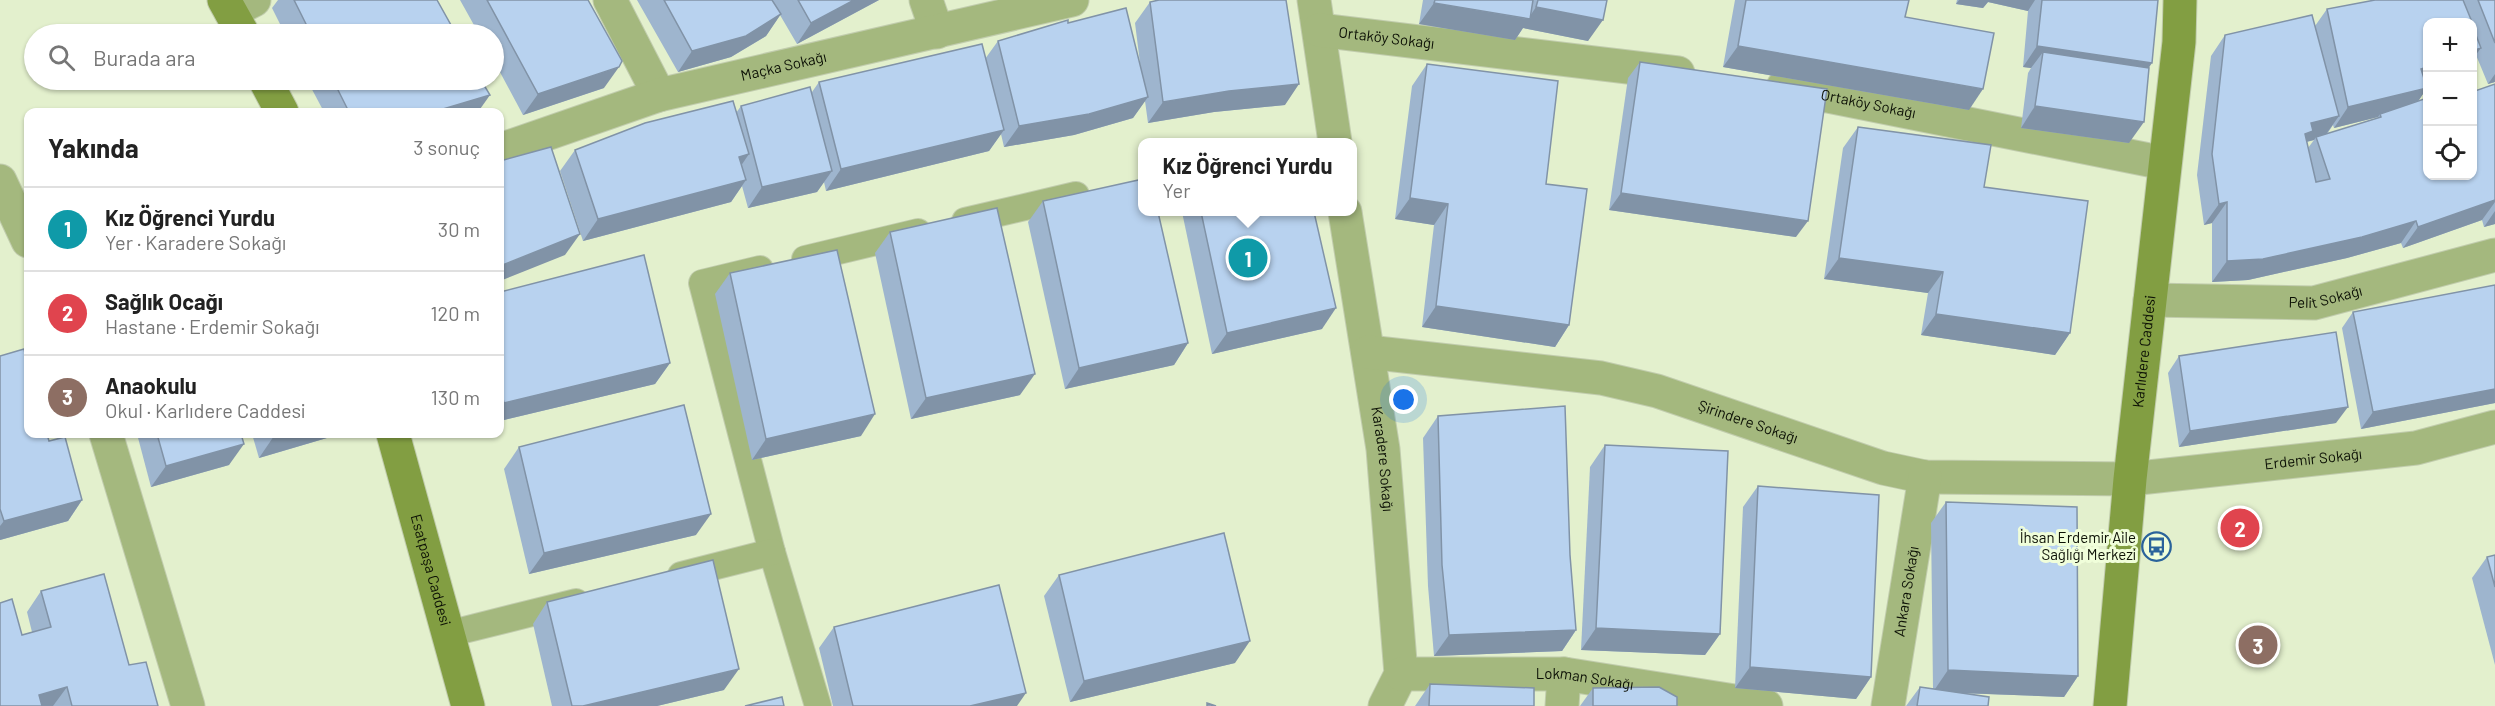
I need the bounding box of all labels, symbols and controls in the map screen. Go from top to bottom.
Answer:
map controls [2423,18,2477,180]
button: + [2423,18,2477,72]
street label: Ortaköy Sokağı [1338,22,1436,52]
search box [24,24,504,90]
icon: search [45,41,78,74]
text: Burada ara [93,44,196,70]
street label: Maçka Sokağı [739,47,828,84]
button: − [2423,72,2477,126]
street label: Ortaköy Sokağı [1820,85,1918,121]
button: locate [2423,126,2477,180]
text: Yakında [48,132,139,163]
text: 3 sonuç [413,135,480,159]
popup [1138,138,1357,216]
text: Kız Öğrenci Yurdu [1163,152,1332,178]
text: Yer [1163,178,1191,202]
text: Kız Öğrenci Yurdu [105,204,275,230]
text: 1 [64,217,71,241]
text: 30 m [438,217,480,241]
text: Yer · Karadere Sokağı [105,230,286,254]
pin: 1 [1228,236,1268,280]
street label: Pelit Sokağı [2288,281,2364,311]
text: Sağlık Ocağı [105,288,223,314]
street label: Karlıdere Caddesi [2128,294,2159,409]
text: 2 [62,301,73,325]
text: 120 m [430,301,480,325]
text: Hastane · Erdemir Sokağı [105,314,319,338]
text: Anaokulu [105,372,197,398]
text: 3 [62,385,73,409]
text: 130 m [431,385,480,409]
your location [1389,385,1418,414]
street label: Şirindere Sokağı [1696,396,1801,446]
text: Okul · Karlıdere Caddesi [105,398,305,422]
street label: Karadere Sokağı [1368,405,1398,512]
street label: Erdemir Sokağı [2263,444,2363,472]
pin: 2 [2220,506,2260,550]
street label: Esatpaşa Caddesi [408,512,455,627]
place label: İhsan Erdemir Aile Sağlığı Merkezi [2020,528,2136,563]
bus stop icon: İhsan Erdemir Aile Sağlığı Merkezi [2141,531,2173,563]
street label: Ankara Sokağı [1889,545,1922,638]
pin: 3 [2238,622,2278,668]
street label: Lokman Sokağı [1536,663,1635,693]

